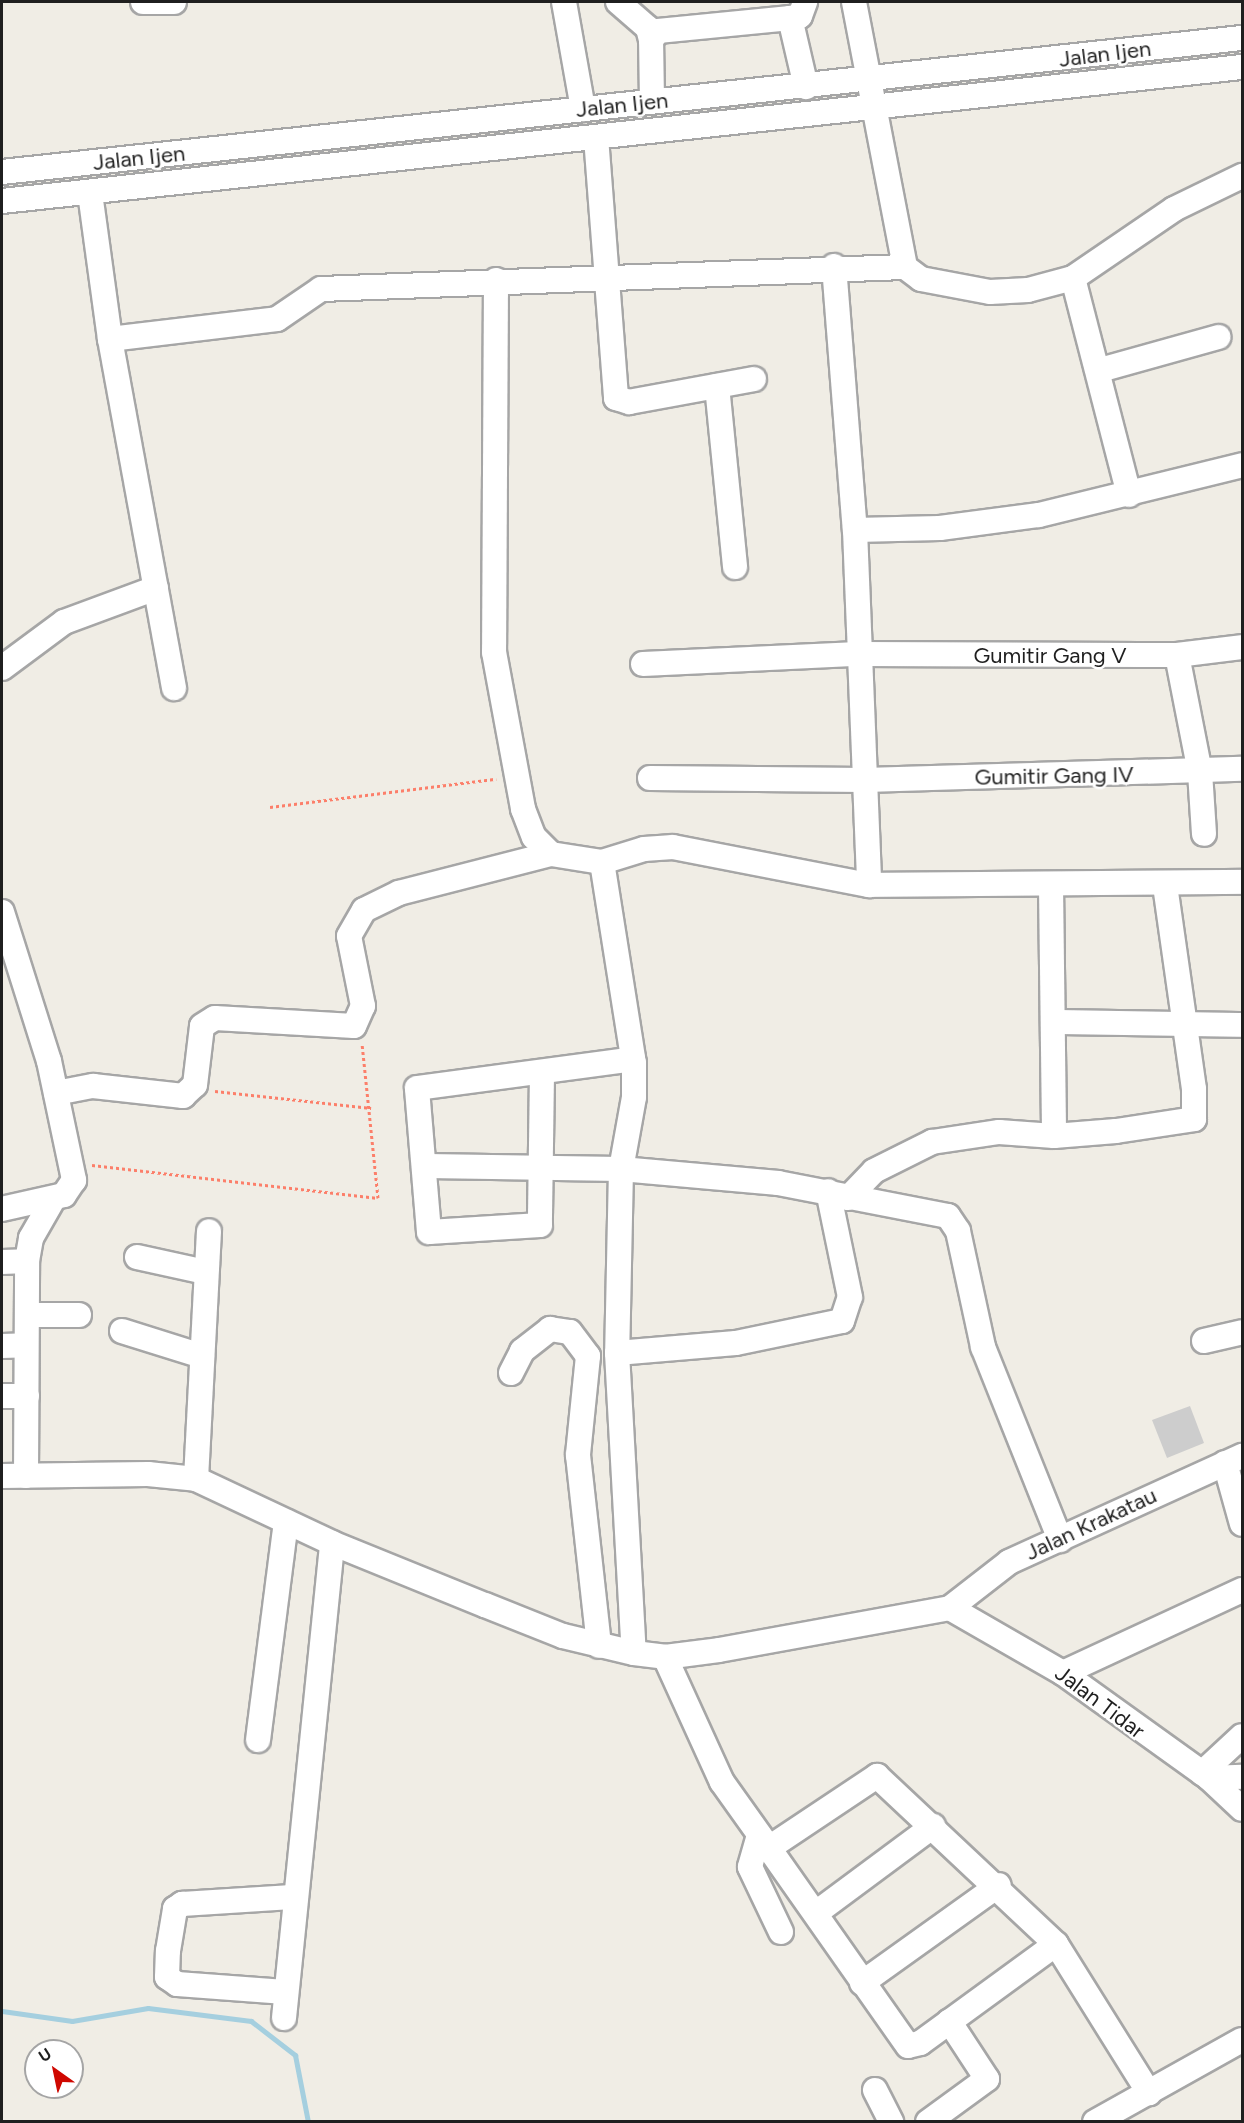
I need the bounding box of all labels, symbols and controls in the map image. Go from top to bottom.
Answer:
street label: Jalan Ijen [1057,35,1153,73]
street label: Jalan Ijen [575,87,669,123]
street label: Jalan Ijen [92,140,186,176]
street label: Gumitir Gang V [974,643,1126,669]
street label: Gumitir Gang IV [974,761,1134,791]
street label: Jalan Krakatau [1021,1482,1161,1566]
street label: Jalan Tidar [1050,1660,1150,1744]
north arrow [24,2039,84,2099]
text: U [35,2044,55,2066]

